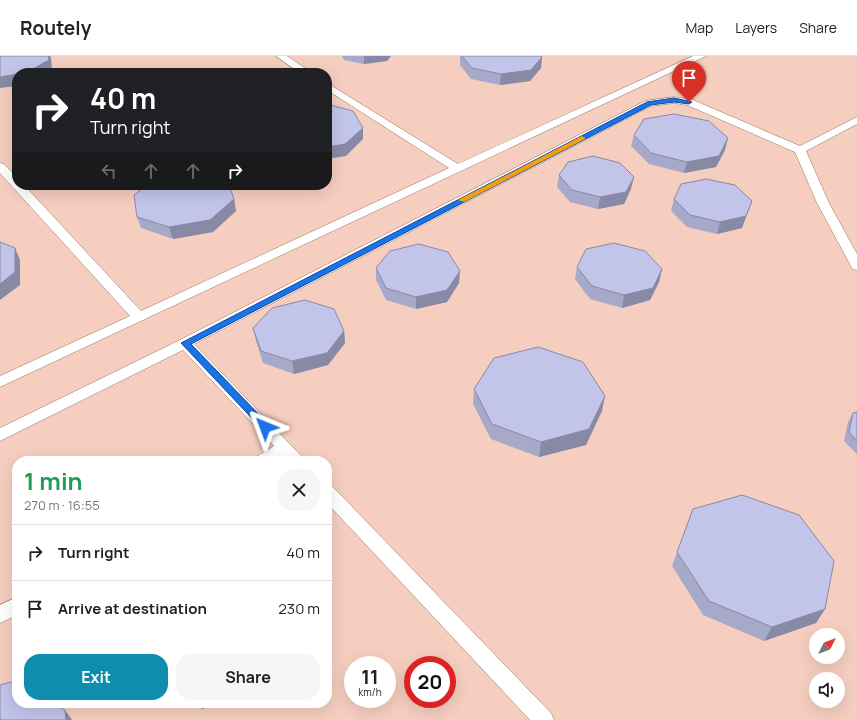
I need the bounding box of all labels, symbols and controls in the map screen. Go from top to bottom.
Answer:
text: Routely [20,15,91,41]
text: Map [685,18,713,37]
text: Layers [735,18,777,37]
text: Share [799,18,837,37]
pin [672,61,706,102]
icon: arrive [678,67,700,89]
text: 40 m [90,79,156,117]
icon: right [24,84,76,136]
text: Turn right [90,115,171,139]
icon: left [98,160,120,182]
icon: ahead [140,160,162,182]
icon: ahead [182,160,204,182]
icon: right [224,160,246,182]
position arrow [244,406,286,448]
text: 1 min [24,464,83,497]
button: close [278,469,320,511]
text: 270 m · 16:55 [24,496,100,514]
icon: right [24,542,46,564]
text: Turn right [58,542,129,563]
text: 40 m [286,542,320,563]
icon: arrive [24,598,46,620]
text: Arrive at destination [58,598,207,619]
text: 230 m [278,598,320,619]
north arrow [809,628,845,664]
map controls [809,628,845,708]
button: Exit [24,654,168,700]
button: Share [176,654,320,700]
speed limit sign: 20 [404,656,456,708]
text: 11 [361,663,379,690]
button: sound [809,672,845,708]
text: km/h [358,685,382,699]

